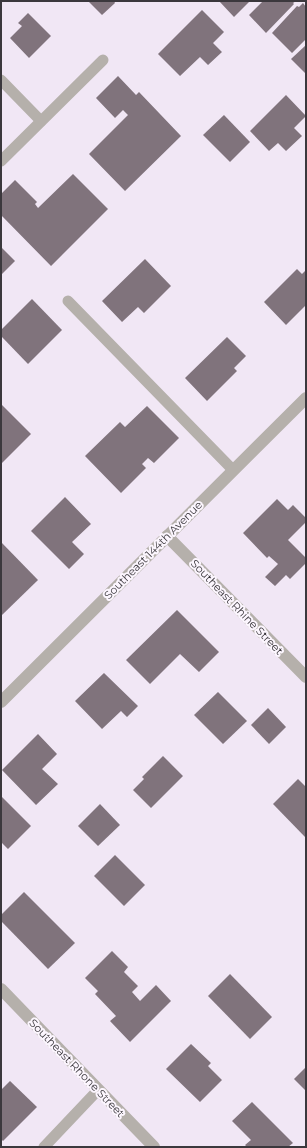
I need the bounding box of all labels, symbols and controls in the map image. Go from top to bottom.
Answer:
street label: Southeast 144th Avenue [101,498,205,602]
street label: Southeast Rhine Street [188,556,287,658]
street label: Southeast Rhone Street [26,1016,128,1120]

